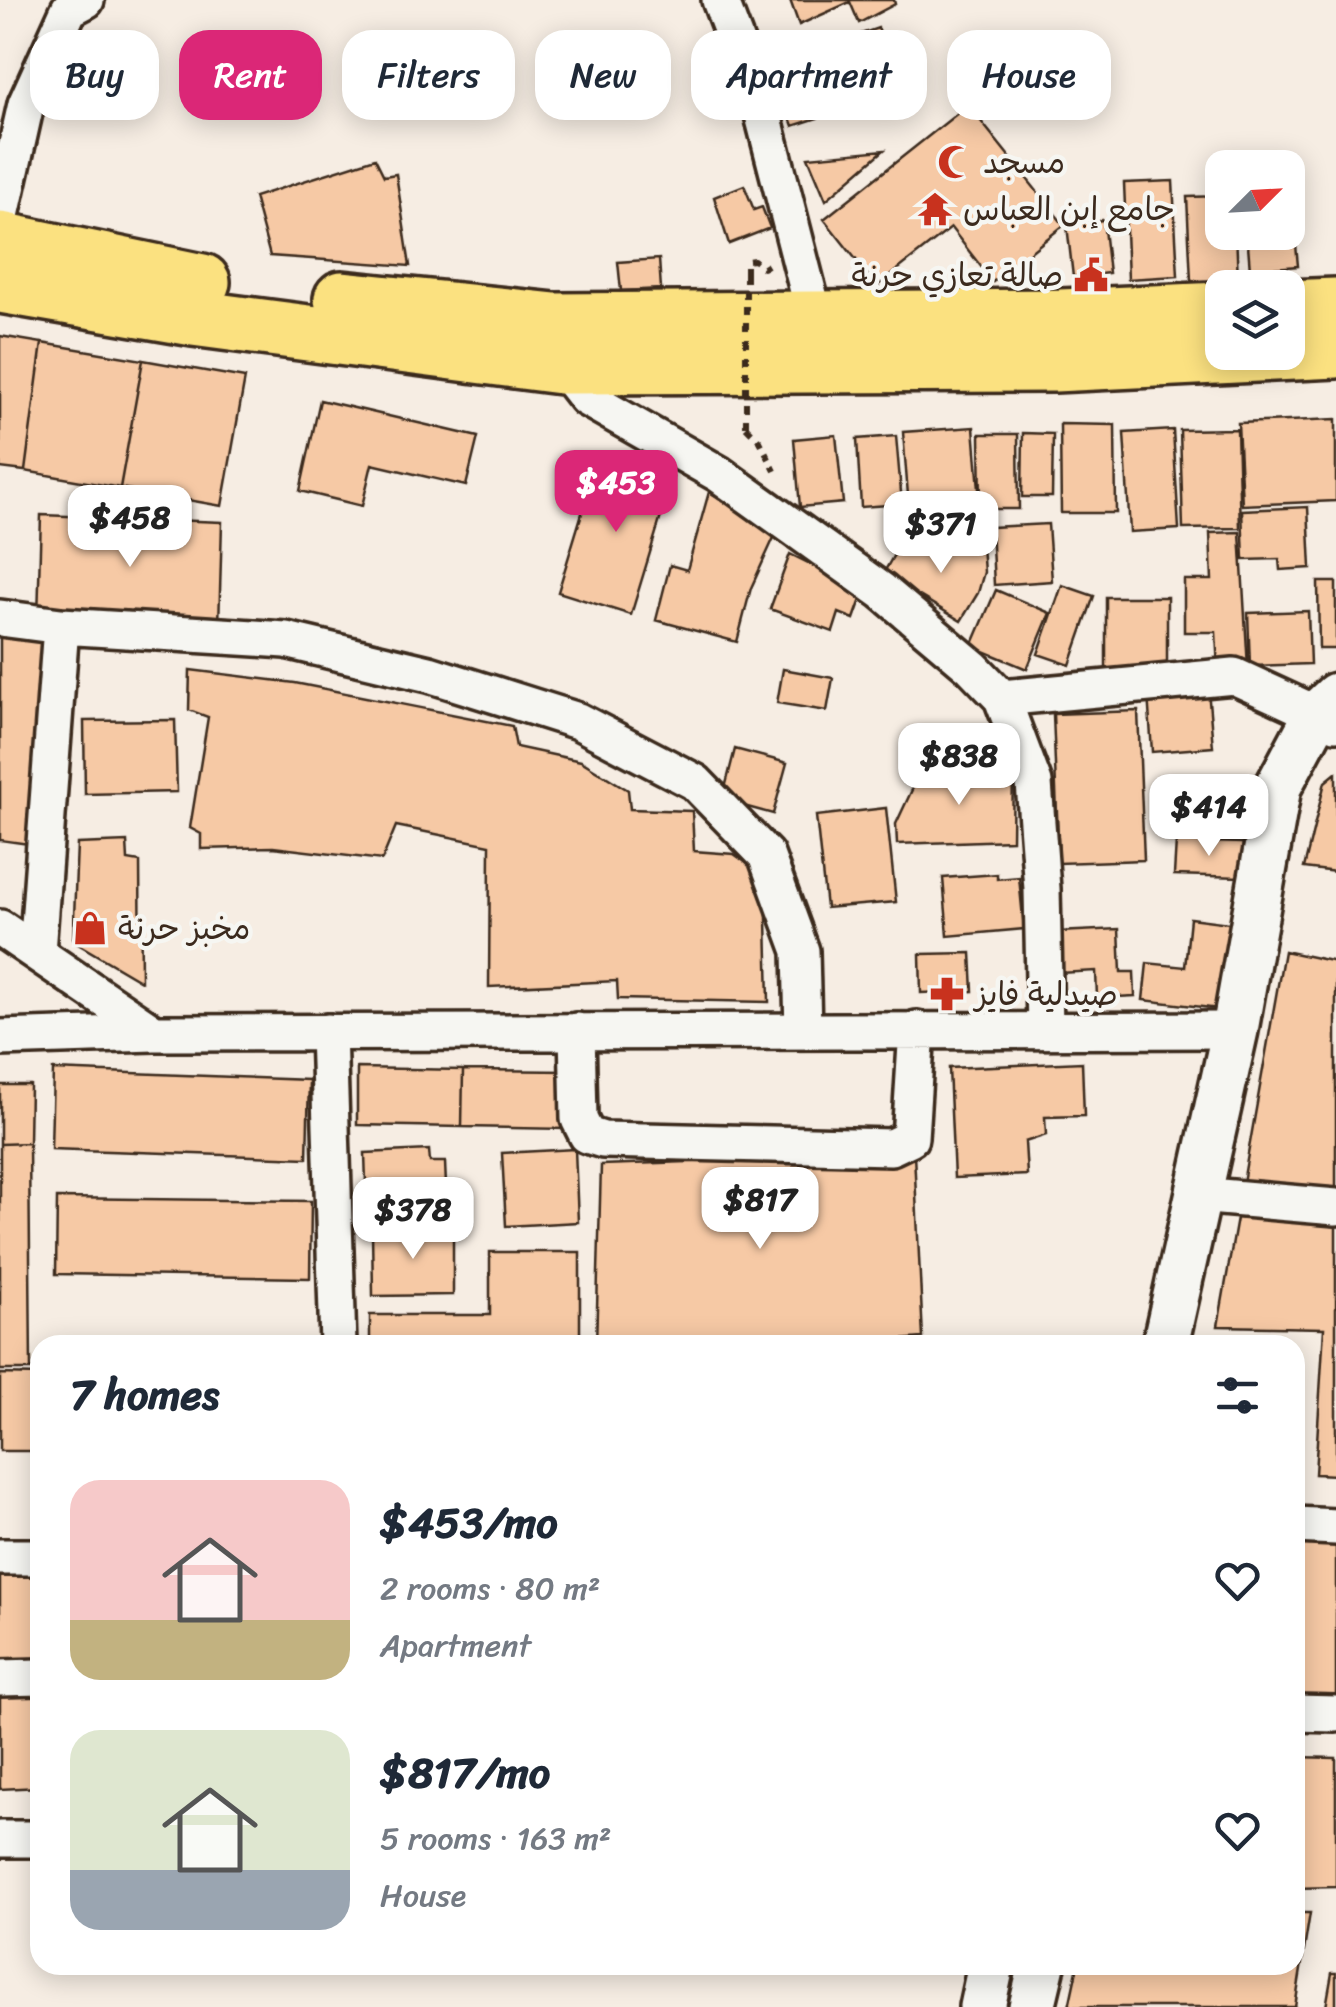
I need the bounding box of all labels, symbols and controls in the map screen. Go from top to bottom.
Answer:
chip: Buy [30,30,159,120]
chip: Rent [179,30,322,120]
chip: Filters [342,30,515,120]
chip: New [535,30,671,120]
chip: Apartment [691,30,927,120]
chip: House [947,30,1111,120]
place label: مسجد [983,134,1065,191]
mosque icon: مسجد [936,143,974,181]
north arrow [1205,150,1305,250]
map controls [1205,150,1305,370]
place label: جامع إبن العباس [963,181,1175,238]
temple icon: جامع إبن العباس [916,190,954,228]
place label: صالة تعازي حرنة [852,247,1063,304]
public building icon: صالة تعازي حرنة [1072,256,1110,294]
button: layers [1205,270,1305,370]
pin: $453 [557,450,675,535]
text: $453 [577,454,655,511]
pin: $458 [71,485,189,570]
text: $458 [90,489,170,546]
pin: $371 [882,491,1000,576]
text: $371 [905,495,977,552]
pin: $838 [900,723,1018,808]
text: $838 [920,727,998,784]
pin: $414 [1150,774,1268,859]
text: $414 [1171,778,1247,835]
place label: مخبز حرنة [118,900,250,957]
shop icon: مخبز حرنة [71,909,109,947]
place label: صيدلية فايز [972,966,1118,1023]
pharmacy icon: صيدلية فايز [928,975,966,1013]
pin: $817 [701,1167,819,1252]
text: $817 [724,1171,796,1228]
pin: $378 [354,1177,472,1262]
text: $378 [375,1181,451,1238]
text: 7 homes [70,1358,219,1432]
icon: filters [1210,1368,1265,1423]
text: $453/mo [380,1486,558,1560]
icon: home [150,1520,270,1640]
icon: heart [1210,1553,1265,1608]
text: 2 rooms · 80 m² [380,1560,600,1617]
text: Apartment [380,1617,531,1674]
text: $817/mo [380,1736,550,1810]
icon: home [150,1770,270,1890]
icon: heart [1210,1803,1265,1858]
text: 5 rooms · 163 m² [380,1810,611,1867]
text: House [380,1867,466,1924]

